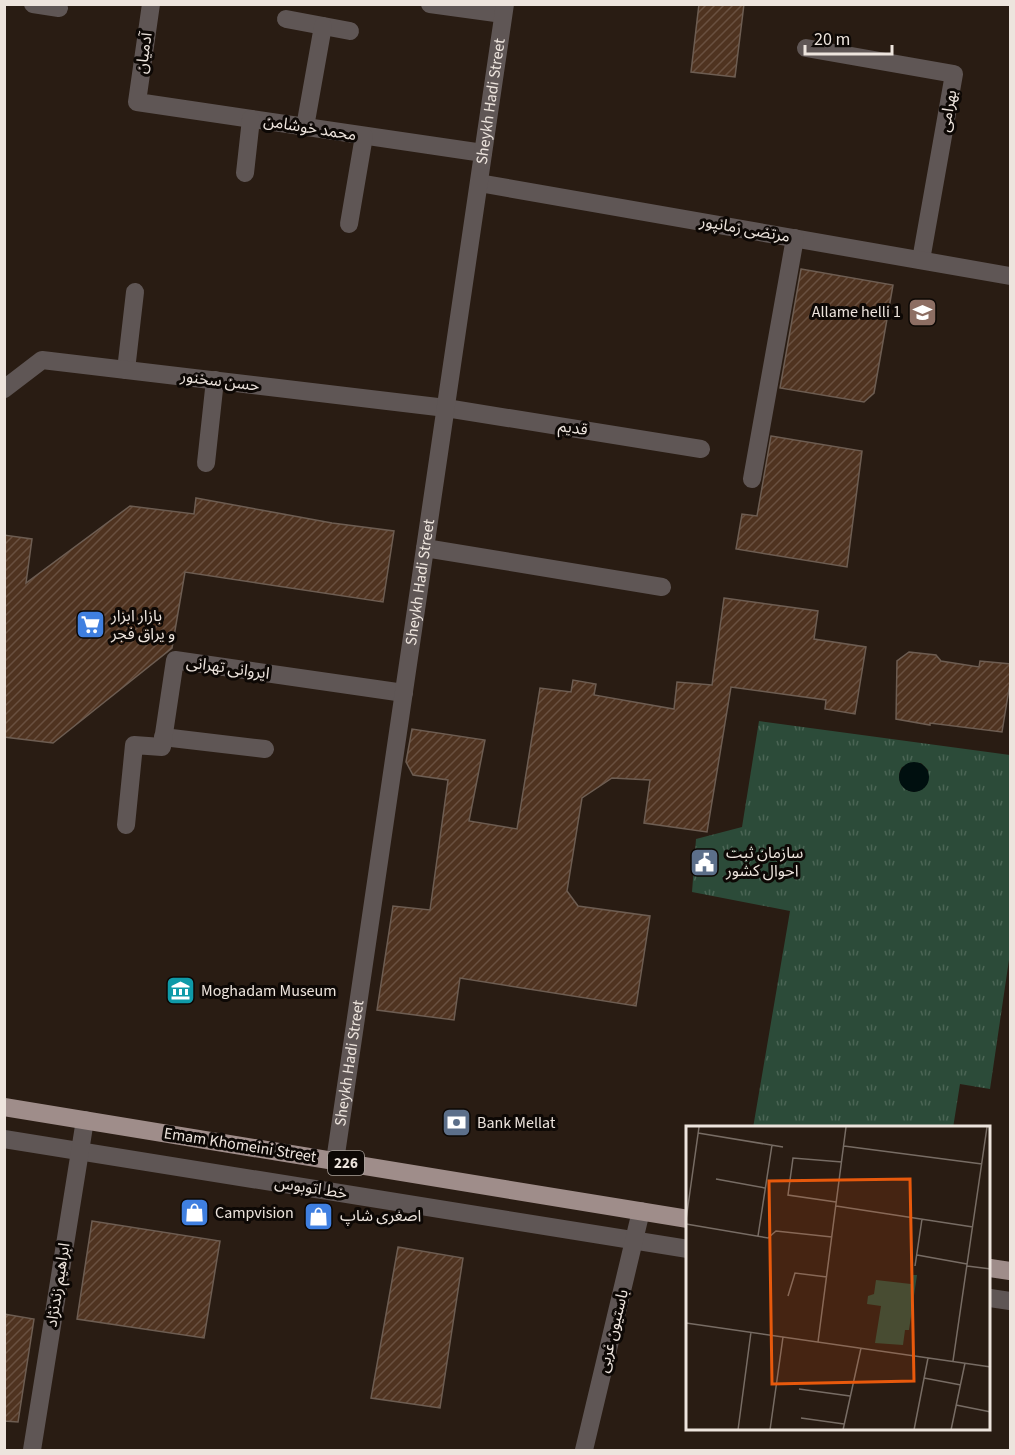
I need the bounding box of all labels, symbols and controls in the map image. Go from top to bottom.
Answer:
scale bar [805,18,892,56]
text: 20 m [814,27,850,52]
street label: آدمیان [130,30,158,75]
street label: Sheykh Hadi Street [471,36,511,166]
street label: بهرامی [933,88,963,134]
street label: محمد خوشامن [262,110,358,146]
street label: مرتضی زمانپور [697,210,792,248]
school or university icon: Allame helli 1 [906,296,938,328]
place label: Allame helli 1 [812,301,901,323]
street label: حسن سخنور [178,365,261,397]
street label: قدیم [557,415,589,442]
street label: Sheykh Hadi Street [400,517,440,647]
place label: بازار ابزار و یراق فجر [110,605,175,645]
supermarket icon: بازار ابزار و یراق فجر [74,609,106,641]
street label: ایروانی تهرانی [185,651,271,685]
place label: سازمان ثبت احوال کشور [725,842,803,882]
public building icon: سازمان ثبت احوال کشور [689,846,721,878]
museum icon: Moghadam Museum [164,975,196,1007]
place label: Moghadam Museum [201,980,337,1002]
street label: Sheykh Hadi Street [329,998,370,1128]
bank icon: Bank Mellat [440,1107,472,1139]
place label: Bank Mellat [477,1112,556,1134]
street label: Emam Khomeini Street [162,1122,318,1168]
inset map [686,1126,991,1431]
road number: 226 [328,1151,364,1175]
street label: خط اتوبوس [273,1171,349,1205]
shop icon: Campvision [178,1197,210,1229]
shop icon: اصغری شاپ [303,1200,335,1232]
place label: Campvision [215,1202,294,1224]
place label: اصغری شاپ [340,1205,421,1227]
street label: ابراهیم زندنژاد [40,1241,77,1329]
street label: باستیون غربی [592,1287,634,1375]

